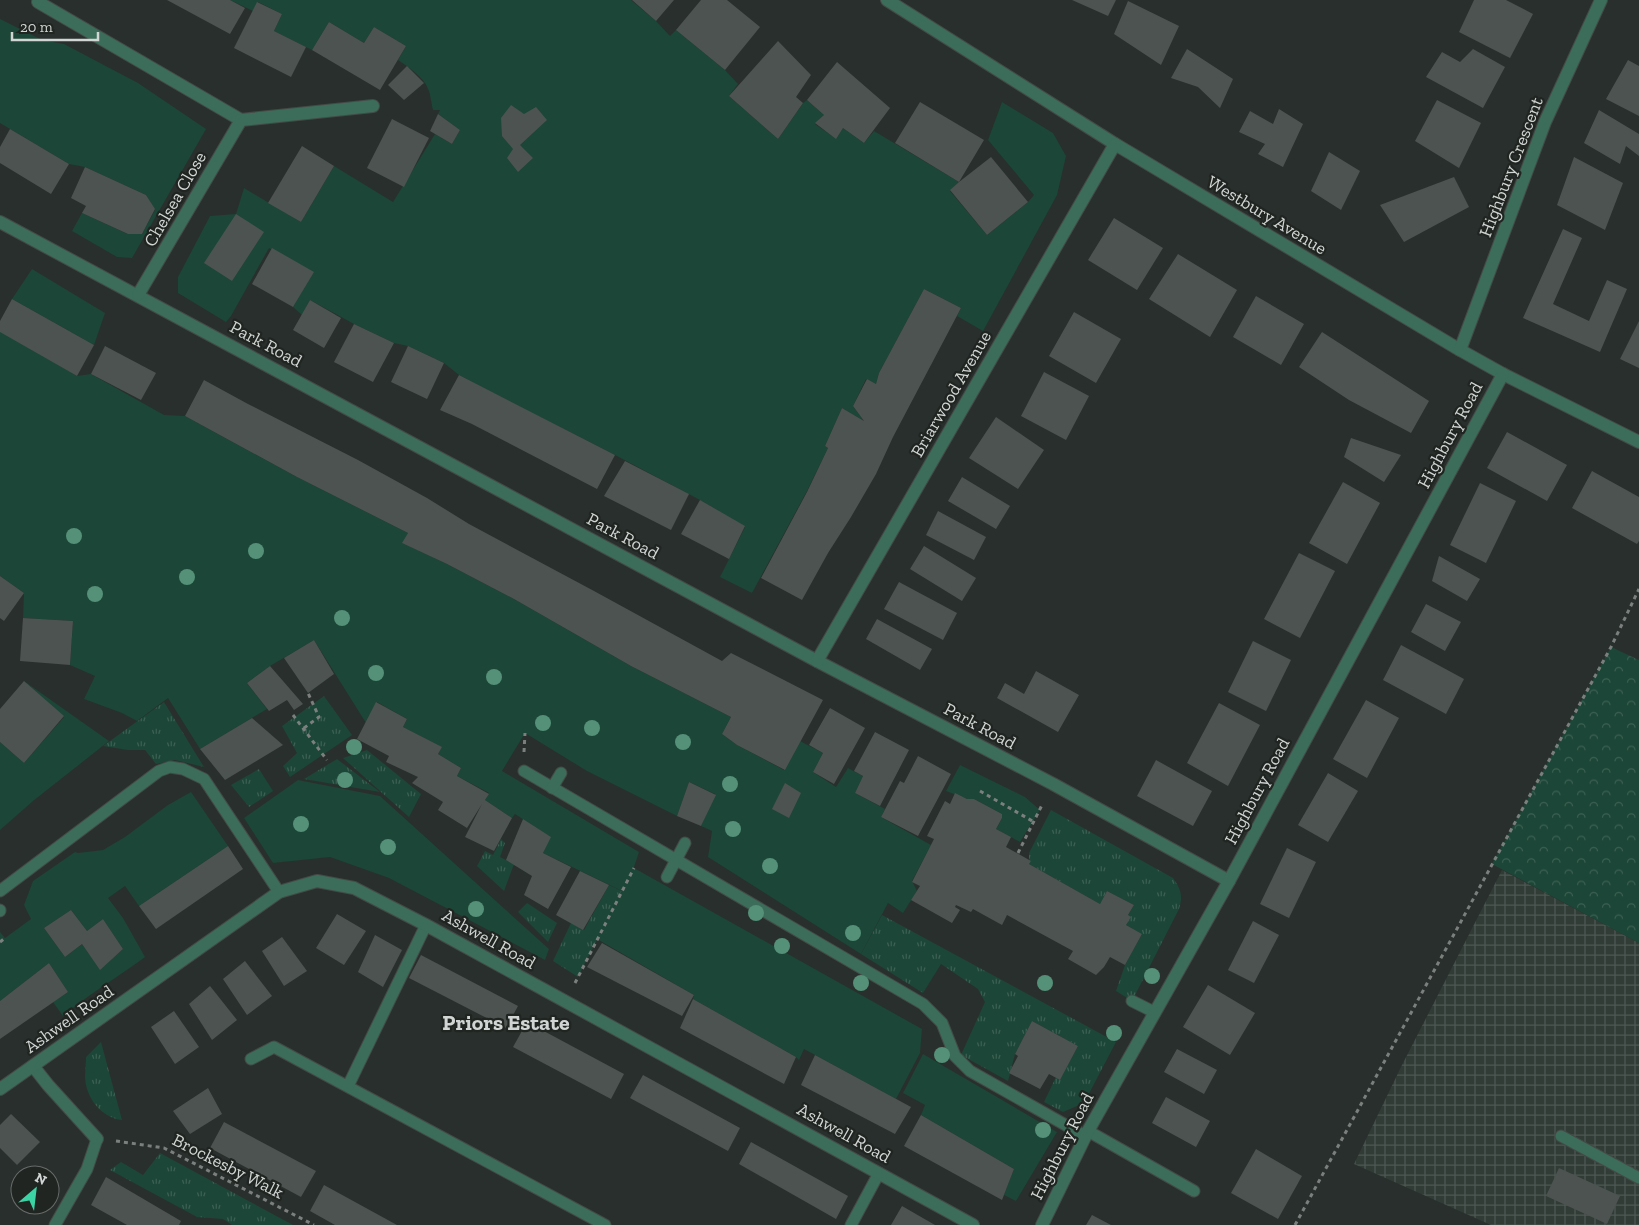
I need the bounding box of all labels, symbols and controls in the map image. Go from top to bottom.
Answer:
scale bar [12,10,99,42]
text: 20 m [20,18,53,36]
street label: Highbury Crescent [1474,94,1548,240]
street label: Chelsea Close [139,148,211,250]
street label: Westbury Avenue [1203,171,1331,259]
street label: Park Road [226,316,306,372]
street label: Briarwood Avenue [906,327,996,461]
street label: Highbury Road [1413,378,1487,492]
street label: Park Road [583,508,663,564]
street label: Park Road [940,698,1020,754]
street label: Highbury Road [1220,734,1294,848]
street label: Ashwell Road [438,904,540,974]
street label: Ashwell Road [20,980,118,1058]
district label: Priors Estate [442,1009,570,1036]
street label: Highbury Road [1026,1089,1099,1203]
street label: Ashwell Road [793,1098,895,1168]
street label: Brockesby Walk [169,1129,288,1204]
north arrow [10,1165,60,1215]
text: N [32,1169,50,1189]

